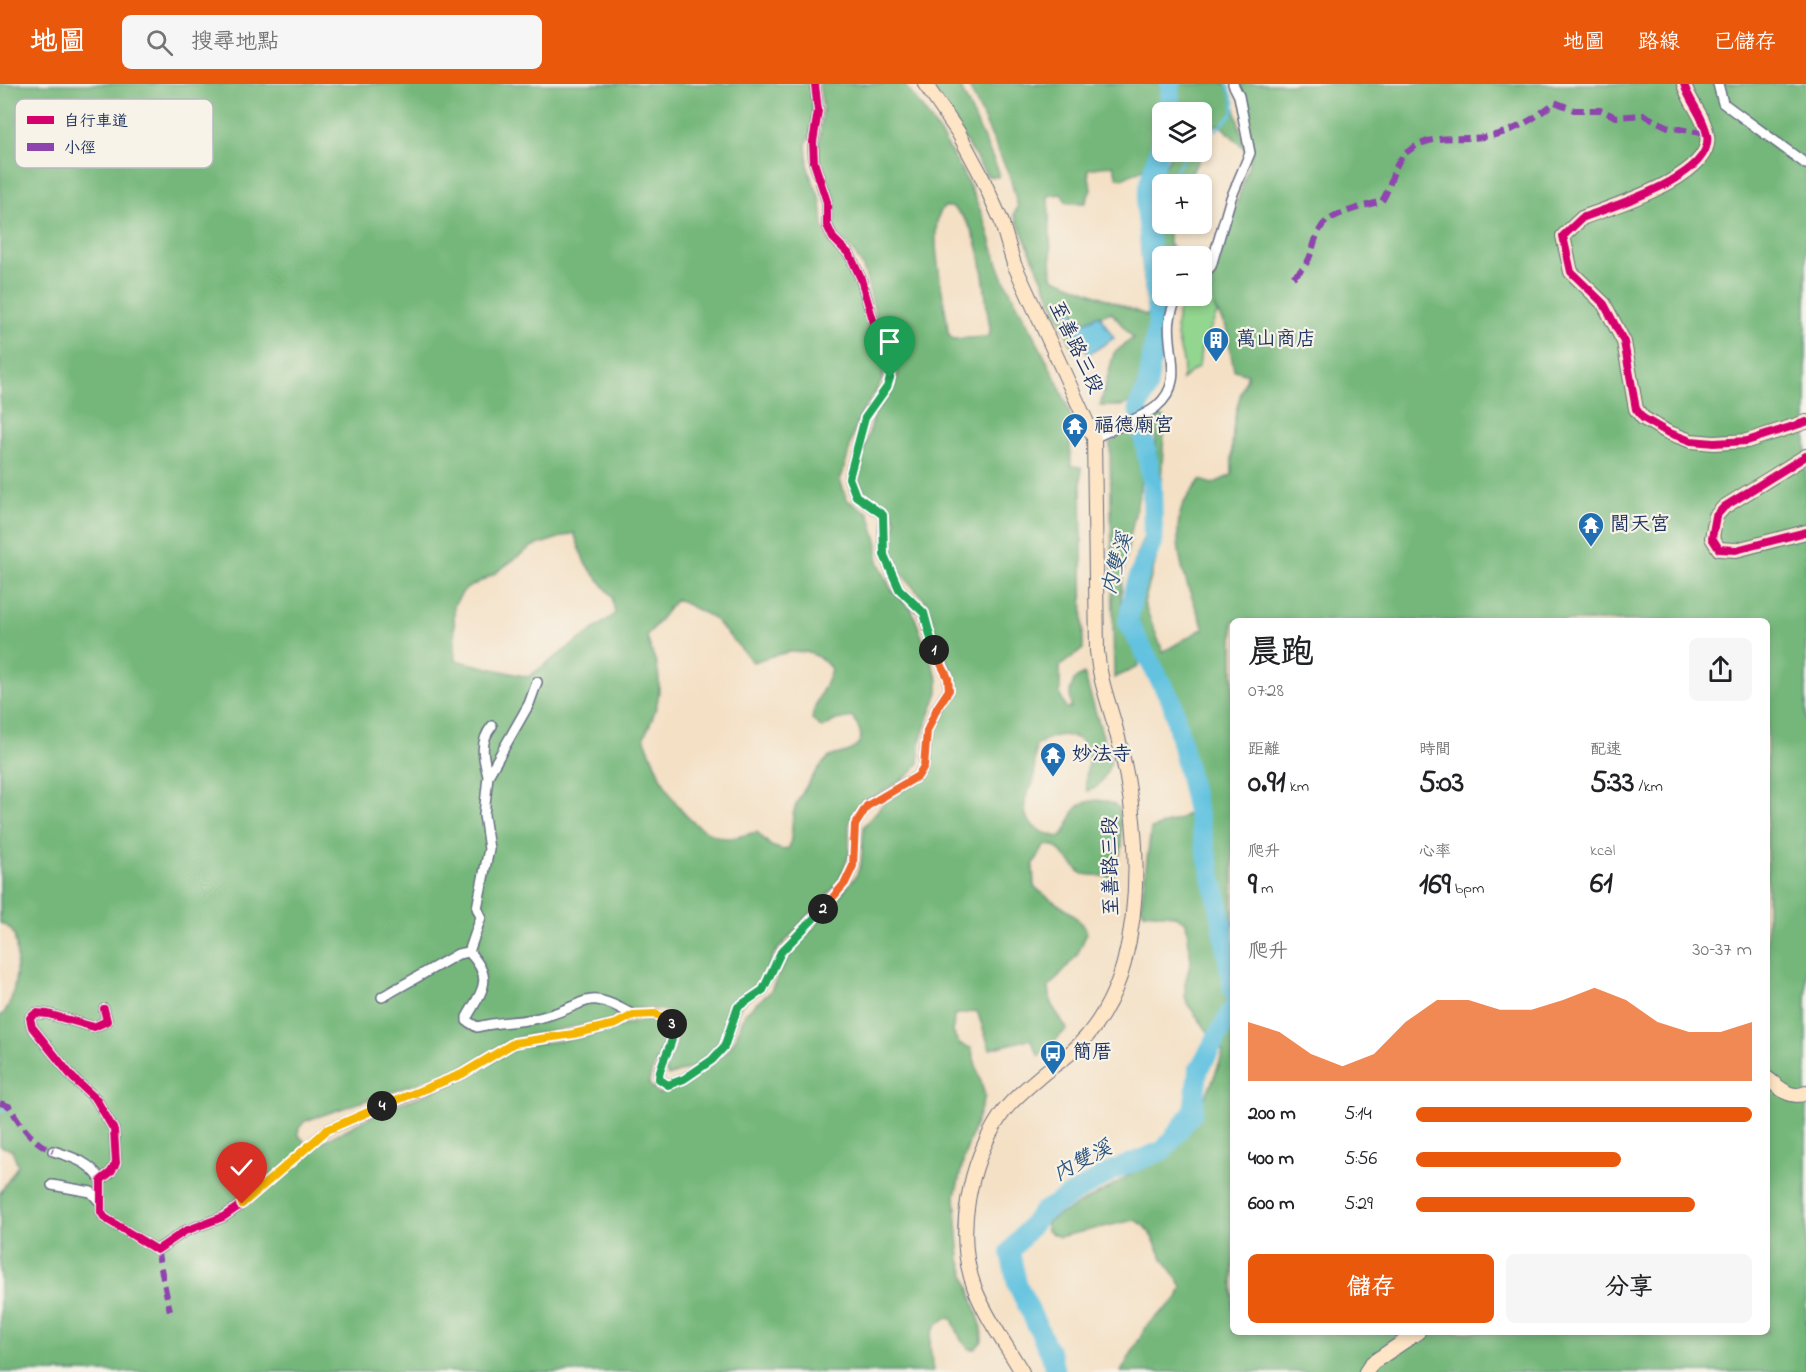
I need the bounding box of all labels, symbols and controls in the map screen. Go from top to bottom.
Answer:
search box [122,15,542,69]
text: 地圖 [30,23,86,64]
icon: search [143,26,176,59]
text: 搜尋地點 [191,27,279,59]
text: 地圖 [1563,28,1605,58]
text: 路線 [1638,28,1680,58]
text: 已儲存 [1713,28,1776,58]
legend [15,99,213,168]
map controls [1152,102,1212,306]
button: layers [1152,102,1212,162]
text: 自行車道 [64,110,128,134]
text: 小徑 [64,137,96,161]
button: + [1152,174,1212,234]
button: − [1152,246,1212,306]
street label: 至善路三段 [1041,297,1109,399]
pin [864,316,915,378]
icon: arrive [873,325,906,358]
building icon: 萬山商店 [1201,325,1231,363]
place label: 萬山商店 [1236,326,1316,355]
temple icon: 福德廟宮 [1060,411,1090,449]
place label: 福德廟宮 [1094,412,1174,441]
temple icon: 閭天宮 [1576,510,1606,548]
place label: 閭天宮 [1610,511,1670,540]
water label: 內雙溪 [1095,529,1141,598]
text: 晨跑 [1248,630,1314,678]
pin: 1 [919,635,949,665]
text: 1 [931,638,937,662]
button: share [1689,638,1752,701]
text: 07:28 [1248,677,1284,706]
text: 距離 [1248,738,1280,762]
text: 時間 [1419,738,1451,762]
text: 配速 [1590,738,1622,762]
temple icon: 妙法寺 [1038,740,1068,778]
place label: 妙法寺 [1072,741,1132,770]
text: 0.91 [1248,762,1286,806]
text: 5:03 [1419,762,1464,806]
text: 5:33 [1590,762,1635,806]
text: km [1286,775,1309,799]
text: /km [1635,775,1663,799]
street label: 至善路三段 [1097,816,1127,916]
text: kcal [1590,839,1615,863]
text: 爬升 [1248,840,1280,864]
text: 心率 [1419,840,1451,864]
text: 61 [1590,863,1613,907]
text: 9 [1248,864,1257,908]
text: 169 [1419,864,1451,908]
text: m [1257,877,1273,901]
text: bpm [1451,877,1484,901]
pin: 2 [808,894,838,924]
text: 2 [819,897,827,921]
text: 30–37 m [1692,936,1752,965]
text: 爬升 [1248,938,1288,967]
pin: 3 [657,1009,687,1039]
text: 3 [669,1012,675,1036]
bus stop icon: 簡厝 [1038,1038,1068,1076]
place label: 簡厝 [1072,1039,1112,1068]
pin: 4 [367,1091,397,1121]
text: 4 [379,1094,385,1118]
text: 200 m [1248,1100,1296,1129]
text: 5:14 [1344,1100,1372,1129]
water label: 內雙溪 [1048,1133,1119,1190]
pin [216,1142,267,1204]
text: 400 m [1248,1145,1294,1174]
text: 5:56 [1344,1145,1377,1174]
icon: check [225,1151,258,1184]
text: 600 m [1248,1190,1295,1219]
text: 5:29 [1344,1190,1373,1219]
button: 儲存 [1248,1254,1494,1323]
button: 分享 [1506,1254,1752,1323]

